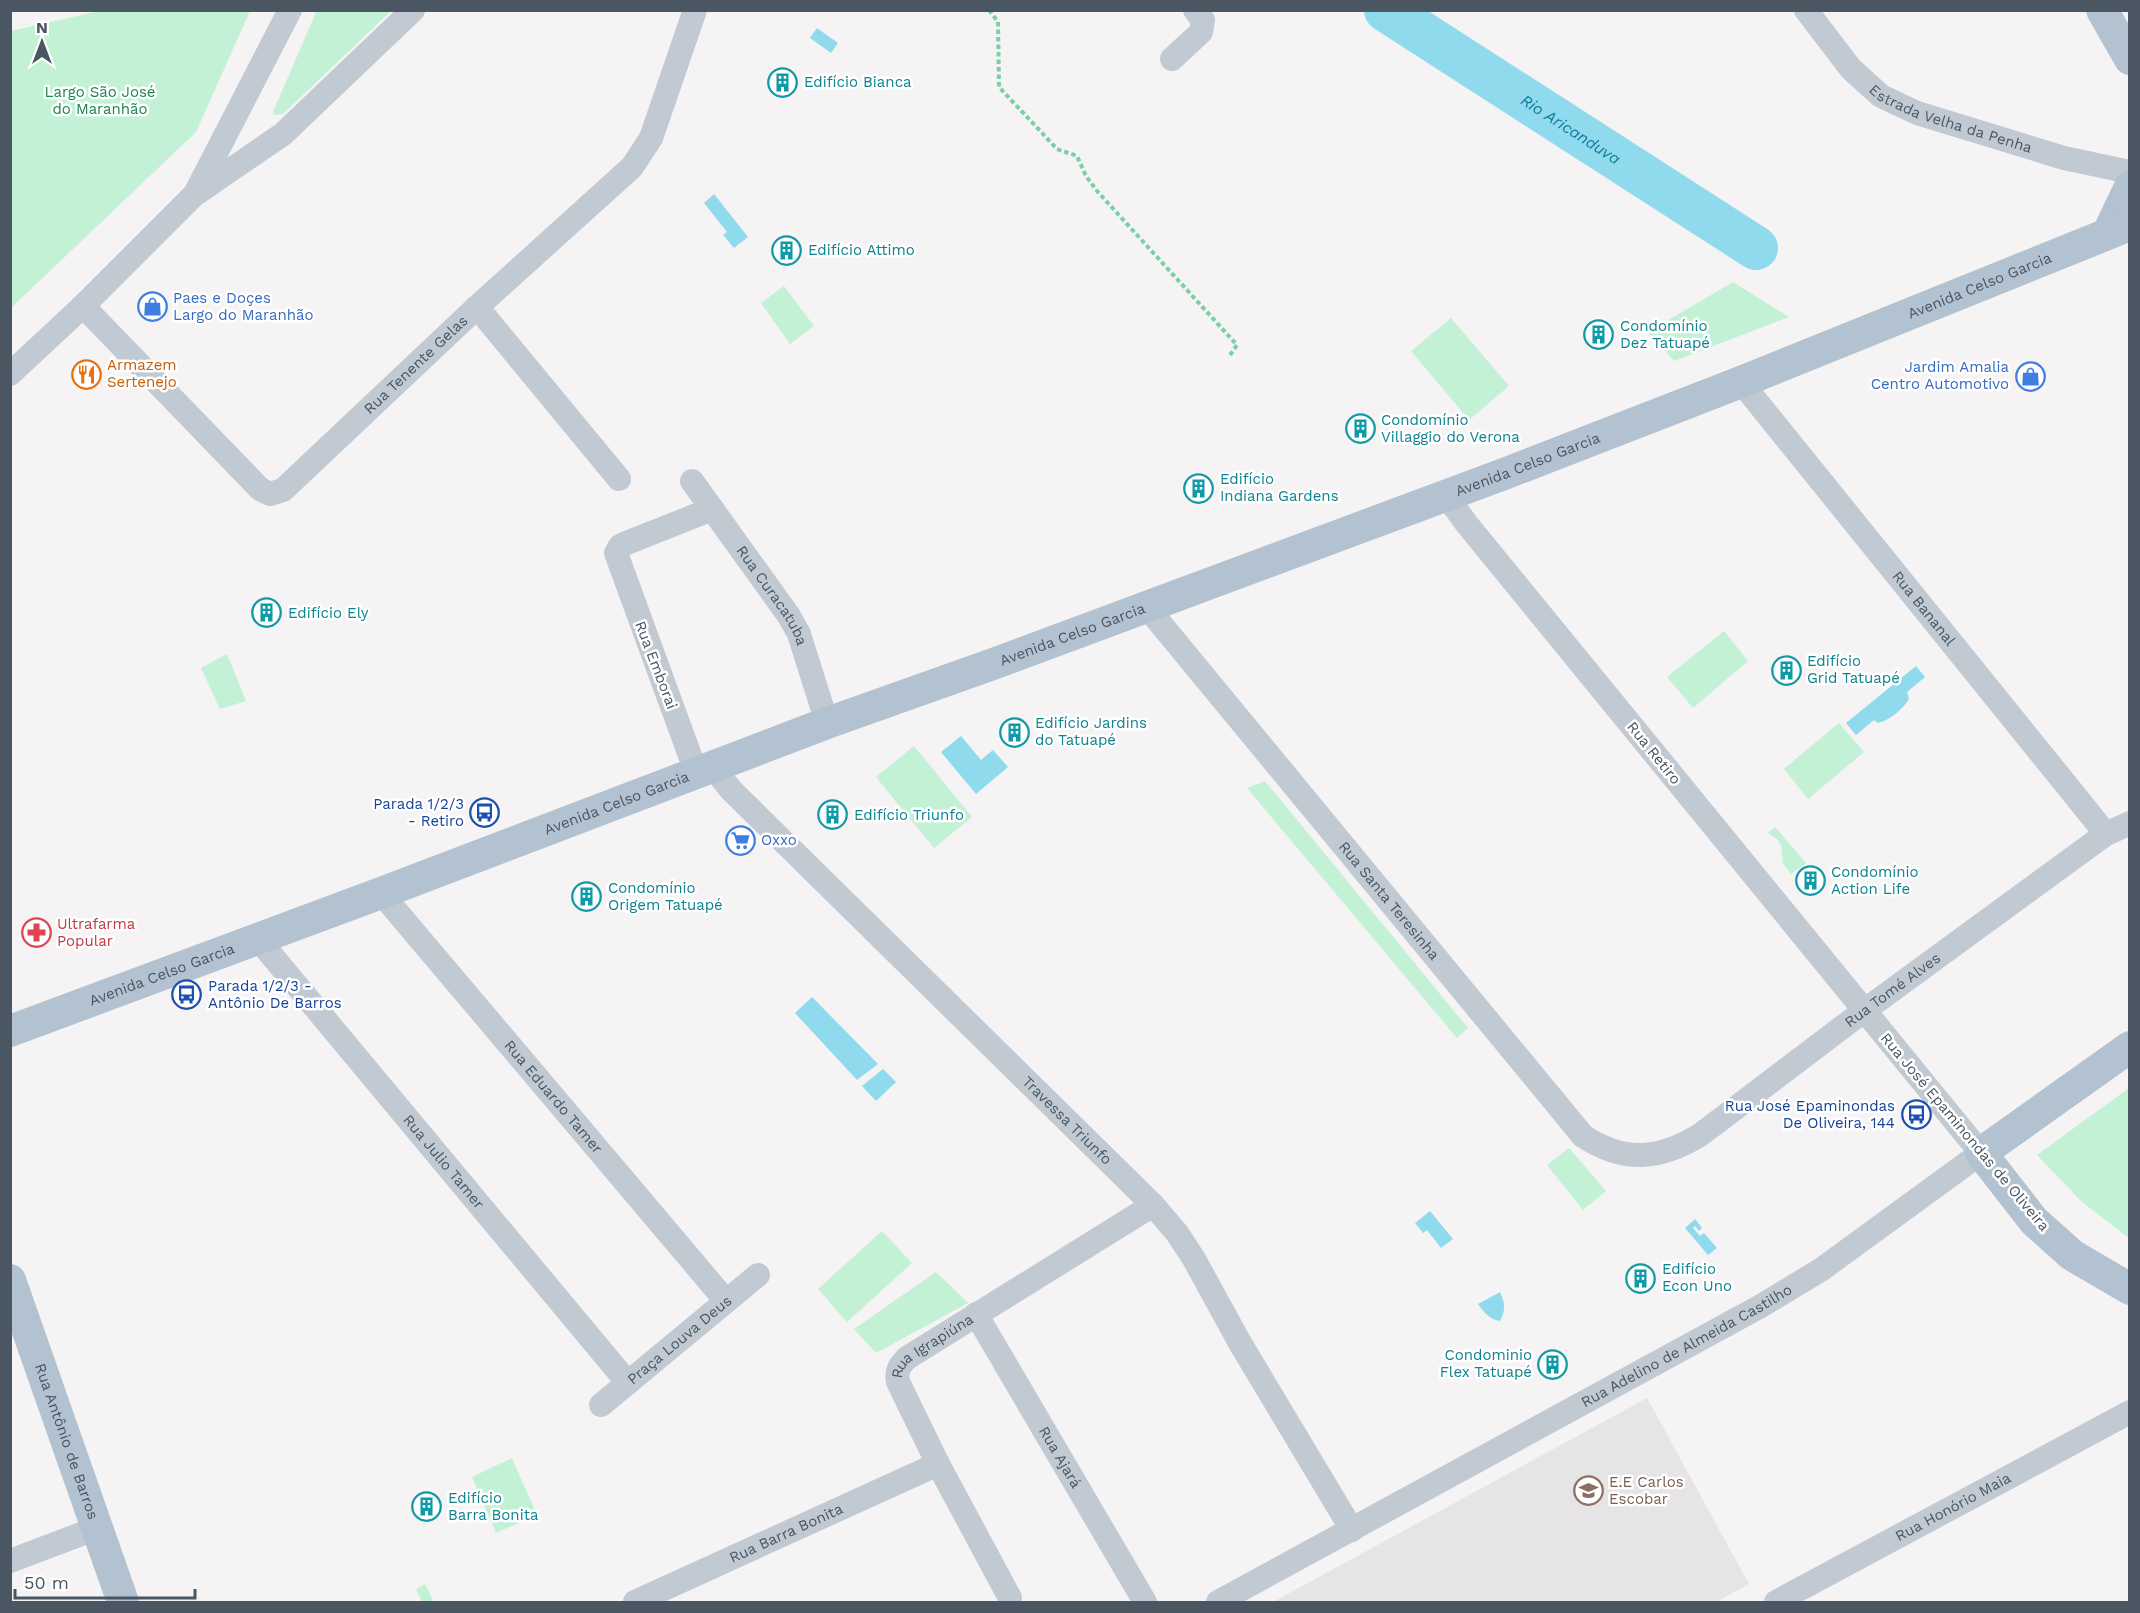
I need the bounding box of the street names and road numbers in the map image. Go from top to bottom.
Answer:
street label: Estrada Velha da Penha [1865,81,2035,157]
street label: Avenida Celso Garcia [1905,248,2055,323]
street label: Rua Tenente Gelas [360,311,471,418]
street label: Avenida Celso Garcia [1453,428,1603,500]
street label: Rua Curacatuba [732,542,811,648]
street label: Rua Bananal [1888,567,1960,650]
street label: Avenida Celso Garcia [997,599,1148,670]
street label: Rua Emborai [631,618,681,712]
street label: Rua Retiro [1623,718,1685,788]
street label: Avenida Celso Garcia [542,767,692,839]
street label: Rua Santa Teresinha [1335,838,1443,964]
street label: Avenida Celso Garcia [87,939,237,1010]
street label: Rua Tomé Alves [1841,949,1944,1031]
street label: Rua José Epaminondas de Oliveira [1877,1029,2054,1235]
street label: Rua Eduardo Tamer [500,1036,606,1157]
street label: Travessa Triunfo [1018,1073,1116,1169]
street label: Rua Julio Tamer [399,1111,488,1213]
street label: Rua Adelino de Almeida Castilho [1578,1280,1795,1411]
street label: Praça Louva Deus [624,1292,735,1388]
street label: Rua Igrapiúna [888,1310,977,1379]
street label: Rua Antônio de Barros [31,1361,102,1522]
street label: Rua Ajará [1035,1423,1085,1492]
street label: Rua Honório Maia [1892,1468,2014,1545]
street label: Rua Barra Bonita [726,1499,846,1567]

